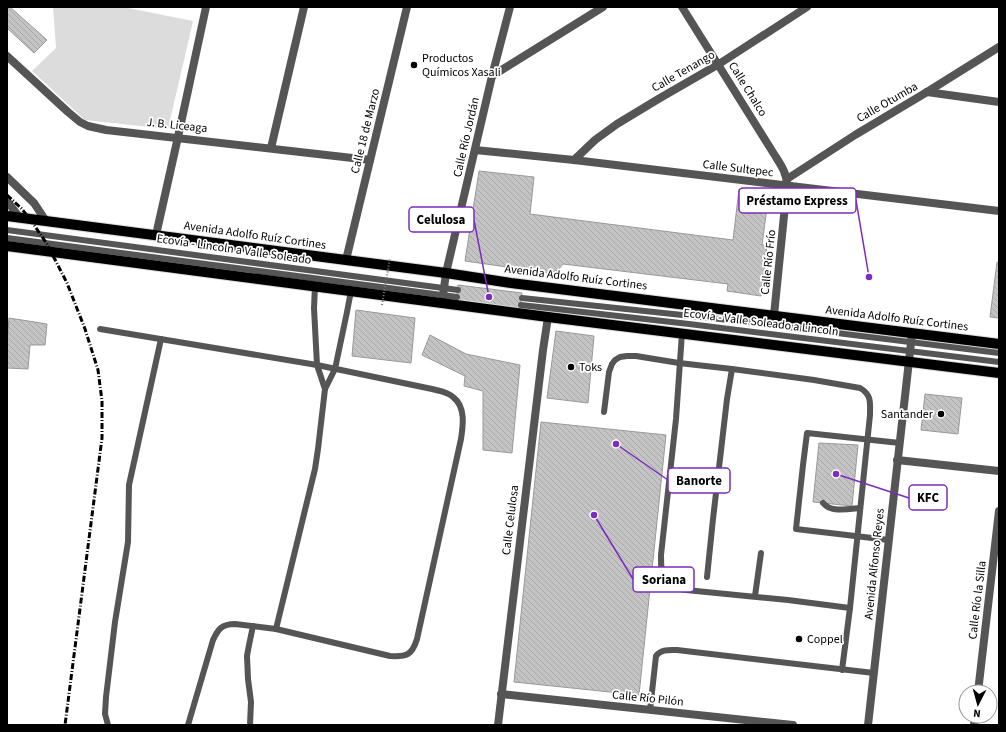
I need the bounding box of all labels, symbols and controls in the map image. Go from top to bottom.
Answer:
street label: Calle Tenango [648,46,718,96]
place label: Productos Químicos Xasali [422,50,501,81]
street label: Calle Chalco [724,59,771,120]
marker: Productos Químicos Xasali [409,60,419,70]
street label: Calle Otumba [853,78,921,127]
street label: Calle 18 de Marzo [347,87,384,175]
street label: Calle Río Jordán [449,95,484,179]
street label: J. B. Liceaga [146,114,208,137]
street label: Calle Sultepec [702,156,775,181]
callout: Préstamo Express [739,188,856,213]
text: Préstamo Express [746,192,848,210]
callout: Celulosa [409,207,474,232]
text: Celulosa [417,211,466,229]
street label: Avenida Adolfo Ruíz Cortines [183,217,327,254]
street label: Calle Río Frío [757,229,780,295]
street label: Ecovía - Lincoln a Valle Soleado [156,230,312,269]
street label: Avenida Adolfo Ruíz Cortines [504,260,648,295]
street label: Avenida Adolfo Ruíz Cortines [825,301,969,336]
street label: Ecovía - Valle Soleado a Lincoln [683,305,839,340]
place label: Toks [579,359,602,376]
marker: Toks [566,362,576,372]
place label: Santander [881,406,934,423]
marker: Santander [936,409,946,419]
callout: Banorte [668,468,730,493]
text: Banorte [676,472,722,490]
street label: Calle Celulosa [498,484,523,556]
callout: KFC [909,485,947,510]
text: KFC [917,489,940,507]
street label: Avenida Alfonso Reyes [860,508,889,621]
street label: Calle Río la Silla [964,560,991,640]
callout: Soriana [633,567,694,592]
text: Soriana [642,571,686,589]
place label: Coppel [807,631,843,648]
marker: Coppel [794,634,804,644]
north arrow [958,684,998,724]
street label: Calle Río Pilón [611,686,685,711]
text: N [973,706,981,721]

